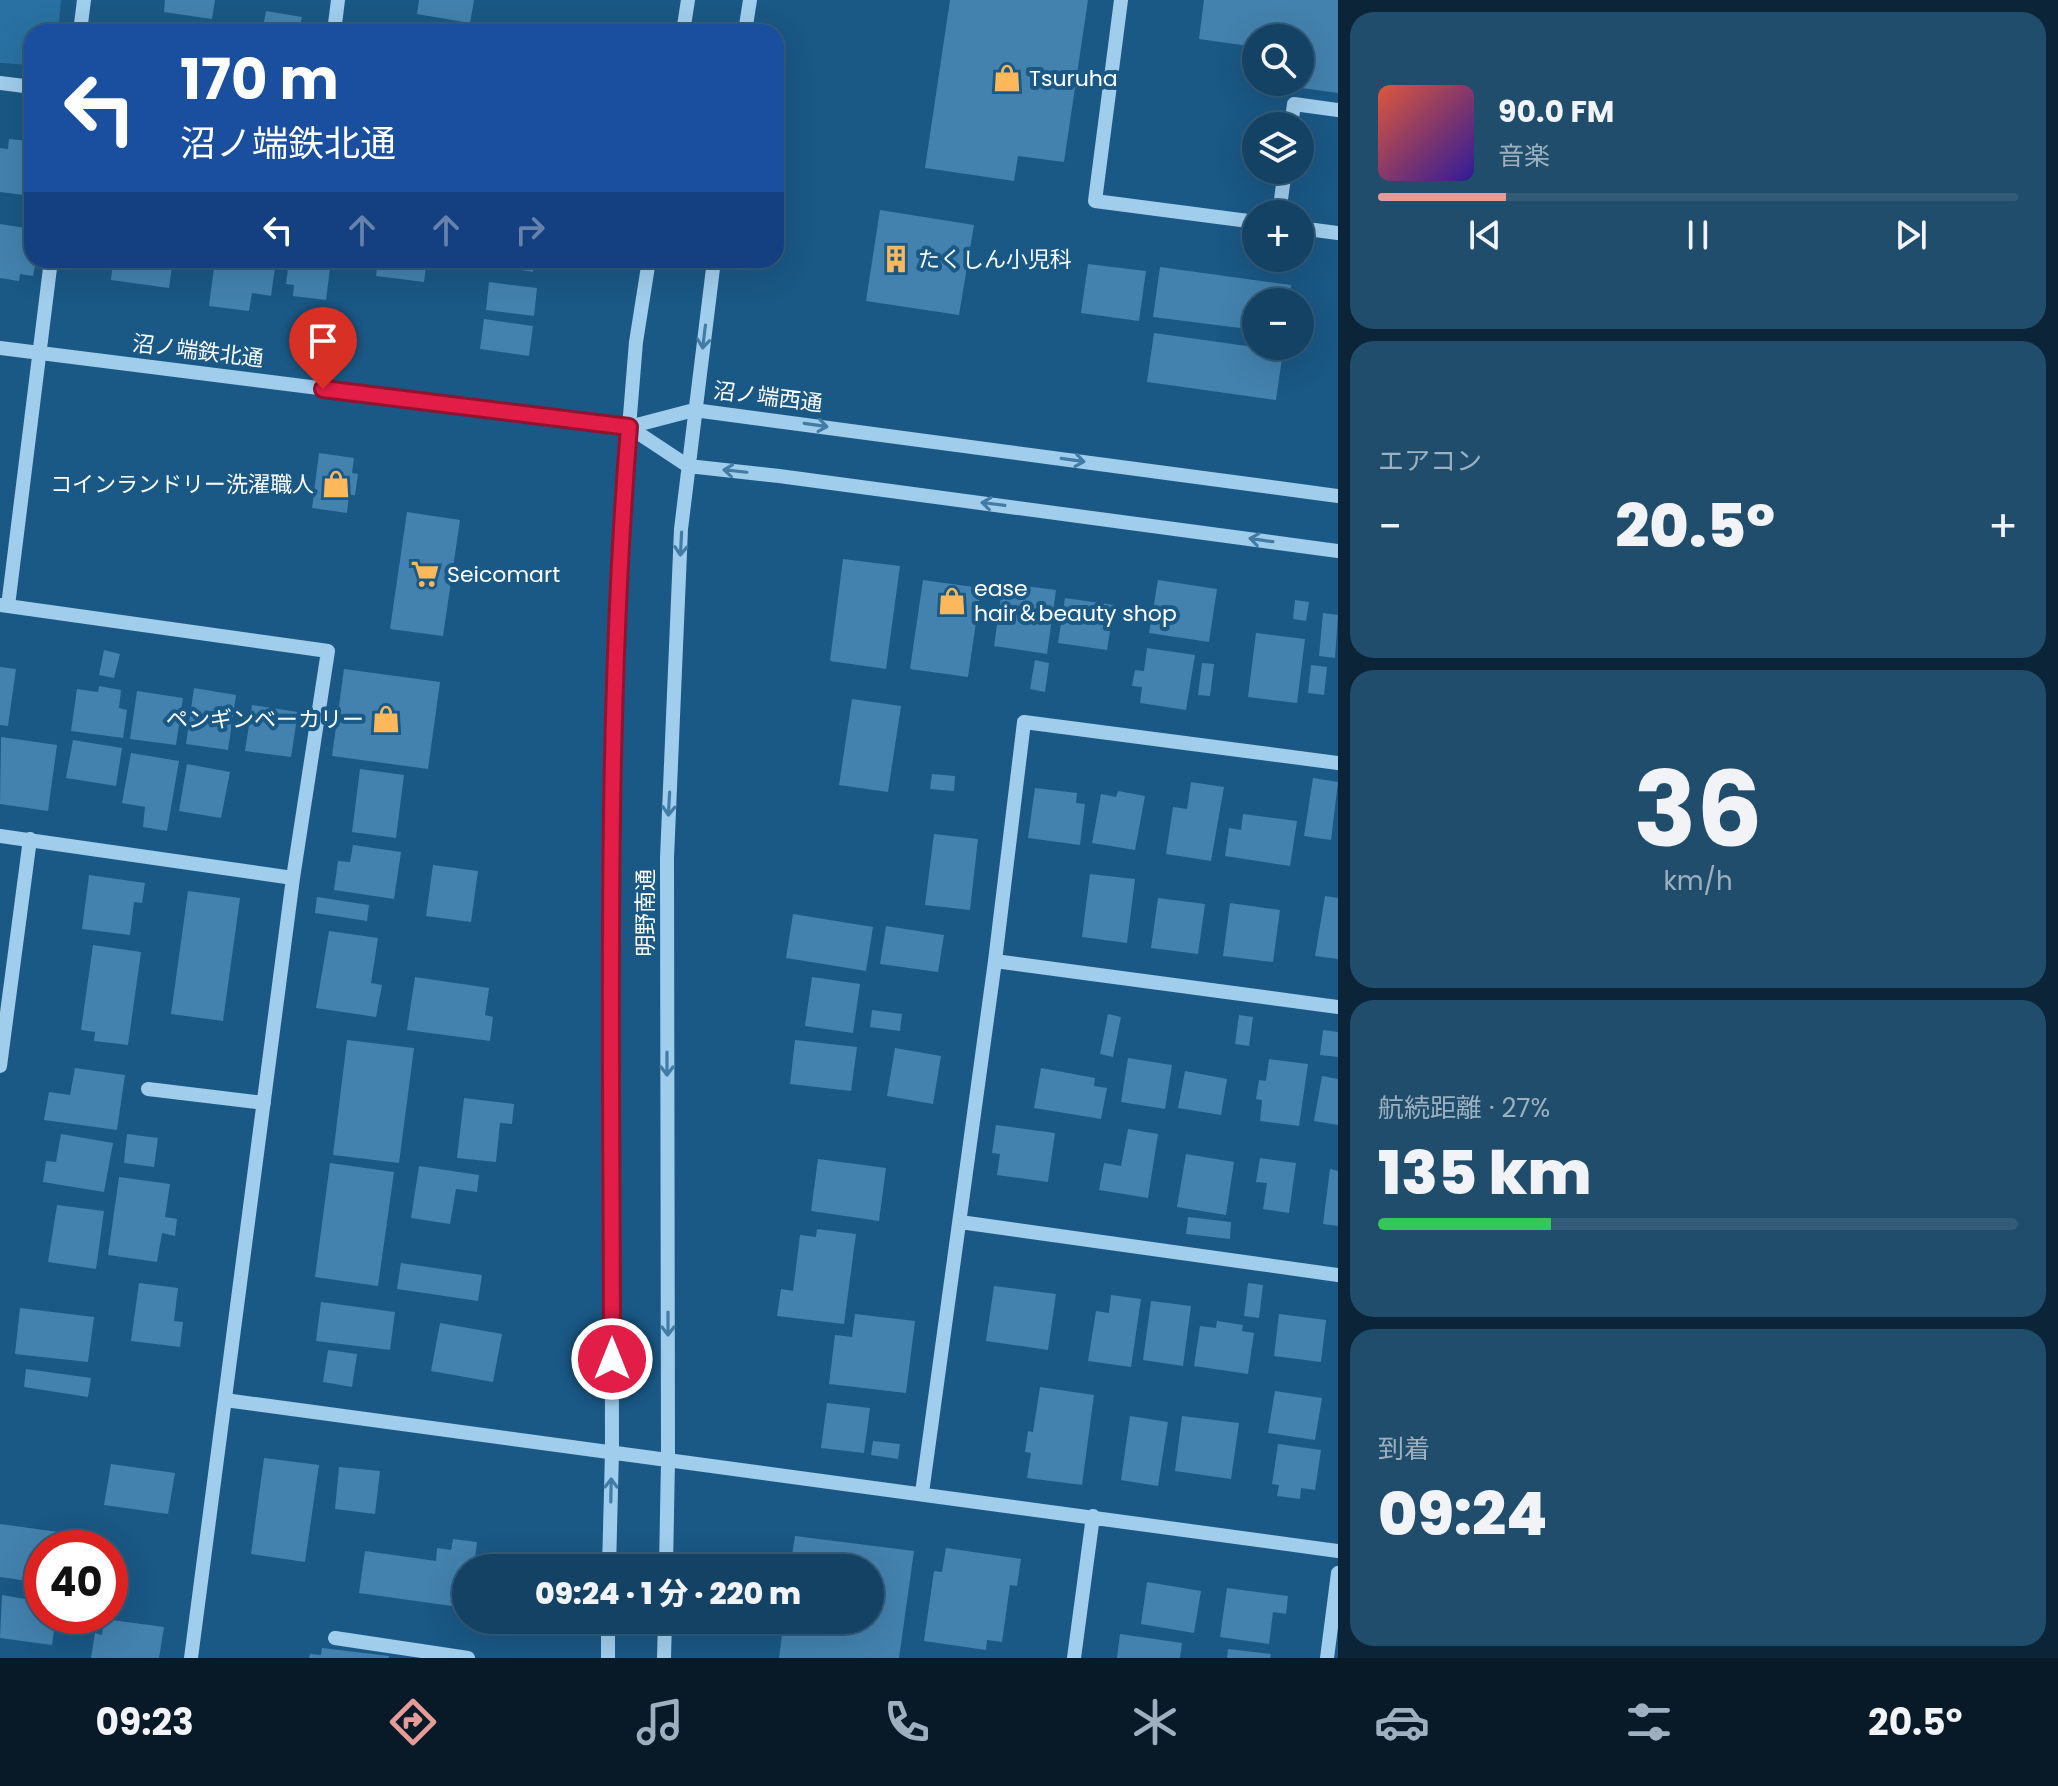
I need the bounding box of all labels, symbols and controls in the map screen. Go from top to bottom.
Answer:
map controls [1242,24,1314,360]
button: search [1242,24,1314,96]
text: 170 m [180,40,339,119]
icon: left [48,56,152,160]
shop icon: Tsuruha [992,63,1022,93]
place label: Tsuruha [1029,63,1118,94]
text: 90.0 FM [1498,90,1614,133]
button: layers [1242,112,1314,184]
text: 沼ノ端鉄北通 [180,118,396,169]
text: 音楽 [1498,138,1550,174]
button: + [1242,200,1314,272]
icon: left [256,208,300,252]
icon: ahead [340,208,384,252]
icon: ahead [424,208,468,252]
icon: right [508,208,552,252]
icon: previous [1463,213,1507,257]
icon: pause [1676,213,1720,257]
icon: next [1889,213,1933,257]
building icon: たくしん小児科 [881,244,911,274]
place label: たくしん小児科 [918,244,1072,275]
button: − [1242,288,1314,360]
pin [289,307,357,389]
icon: arrive [301,319,345,363]
one-way arrow [696,323,711,350]
street label: 沼ノ端鉄北通 [131,328,265,374]
street label: 沼ノ端西通 [712,375,824,419]
one-way arrow [803,418,828,433]
text: エアコン [1378,443,1482,479]
one-way arrow [1060,453,1086,468]
one-way arrow [722,463,749,478]
place label: コインランドリー洗濯職人 [50,469,314,500]
shop icon: コインランドリー洗濯職人 [321,469,351,499]
text: 20.5° [1615,484,1775,568]
one-way arrow [980,496,1006,511]
text: − [1378,496,1402,557]
text: + [1988,496,2018,557]
one-way arrow [673,530,688,557]
one-way arrow [1249,532,1274,547]
supermarket icon: Seicomart [410,559,440,589]
place label: Seicomart [447,559,560,590]
place label: ease hair＆beauty shop [974,573,1177,629]
shop icon: ease hair＆beauty shop [937,586,967,616]
place label: ペンギンベーカリー [166,704,364,735]
shop icon: ペンギンベーカリー [371,704,401,734]
text: 36 [1633,737,1763,882]
one-way arrow [661,790,676,817]
text: km/h [1663,863,1733,899]
street label: 明野南通 [630,869,661,957]
one-way arrow [659,1050,675,1077]
text: 航続距離 · 27% [1378,1090,1550,1126]
text: 135 km [1378,1131,1591,1215]
one-way arrow [660,1310,676,1337]
position arrow [570,1317,654,1401]
text: 到着 [1378,1431,1430,1467]
text: 09:24 [1378,1472,1548,1556]
one-way arrow [603,1477,619,1504]
speed limit sign: 40 [24,1530,128,1634]
text: 09:24 · 1 分 · 220 m [535,1572,801,1615]
icon: directions [385,1694,441,1750]
icon: music [632,1694,688,1750]
icon: phone [879,1694,935,1750]
icon: climate [1127,1694,1183,1750]
icon: car [1374,1694,1430,1750]
icon: filters [1621,1694,1677,1750]
text: 09:23 [96,1697,194,1748]
text: 20.5° [1868,1697,1962,1748]

